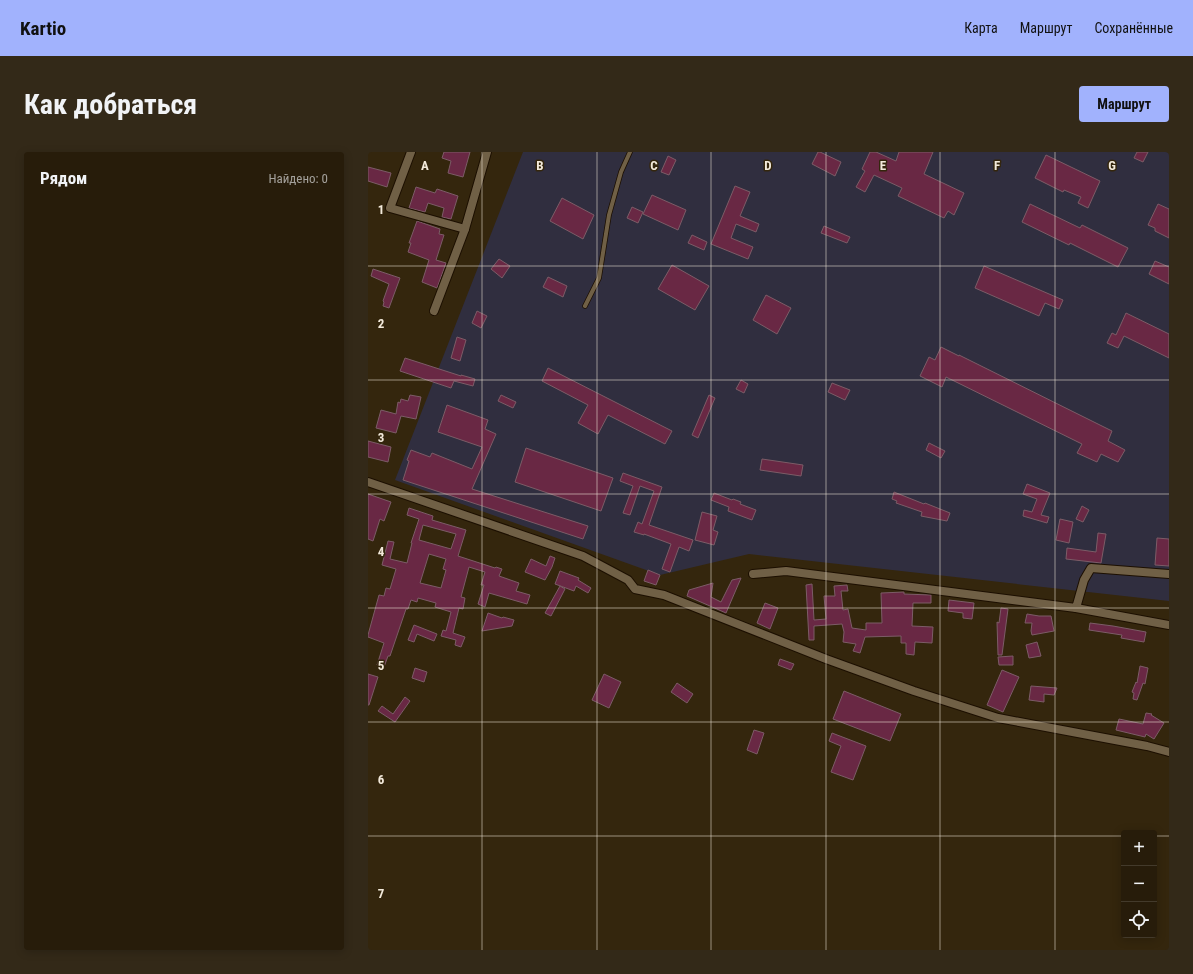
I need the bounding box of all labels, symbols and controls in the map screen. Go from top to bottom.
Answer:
text: Kartio [20,17,66,40]
text: Карта [964,20,998,36]
text: Маршрут [1020,20,1072,36]
text: Сохранённые [1094,20,1173,36]
button: Маршрут [1079,86,1169,122]
text: Как добраться [24,88,197,121]
text: A [421,158,429,173]
text: B [536,158,544,173]
text: C [650,158,658,173]
text: D [764,158,772,173]
text: E [880,158,887,173]
text: F [994,158,1000,173]
text: G [1108,158,1116,173]
text: Рядом [40,168,87,188]
text: Найдено: 0 [268,171,328,186]
text: 1 [378,202,384,217]
text: 2 [378,316,385,331]
text: 3 [378,430,384,445]
text: 4 [378,544,385,559]
text: 5 [378,658,385,673]
text: 6 [378,772,385,787]
map controls [1121,830,1157,938]
button: + [1121,830,1157,866]
button: − [1121,866,1157,902]
text: 7 [378,886,385,901]
button: locate [1121,902,1157,938]

